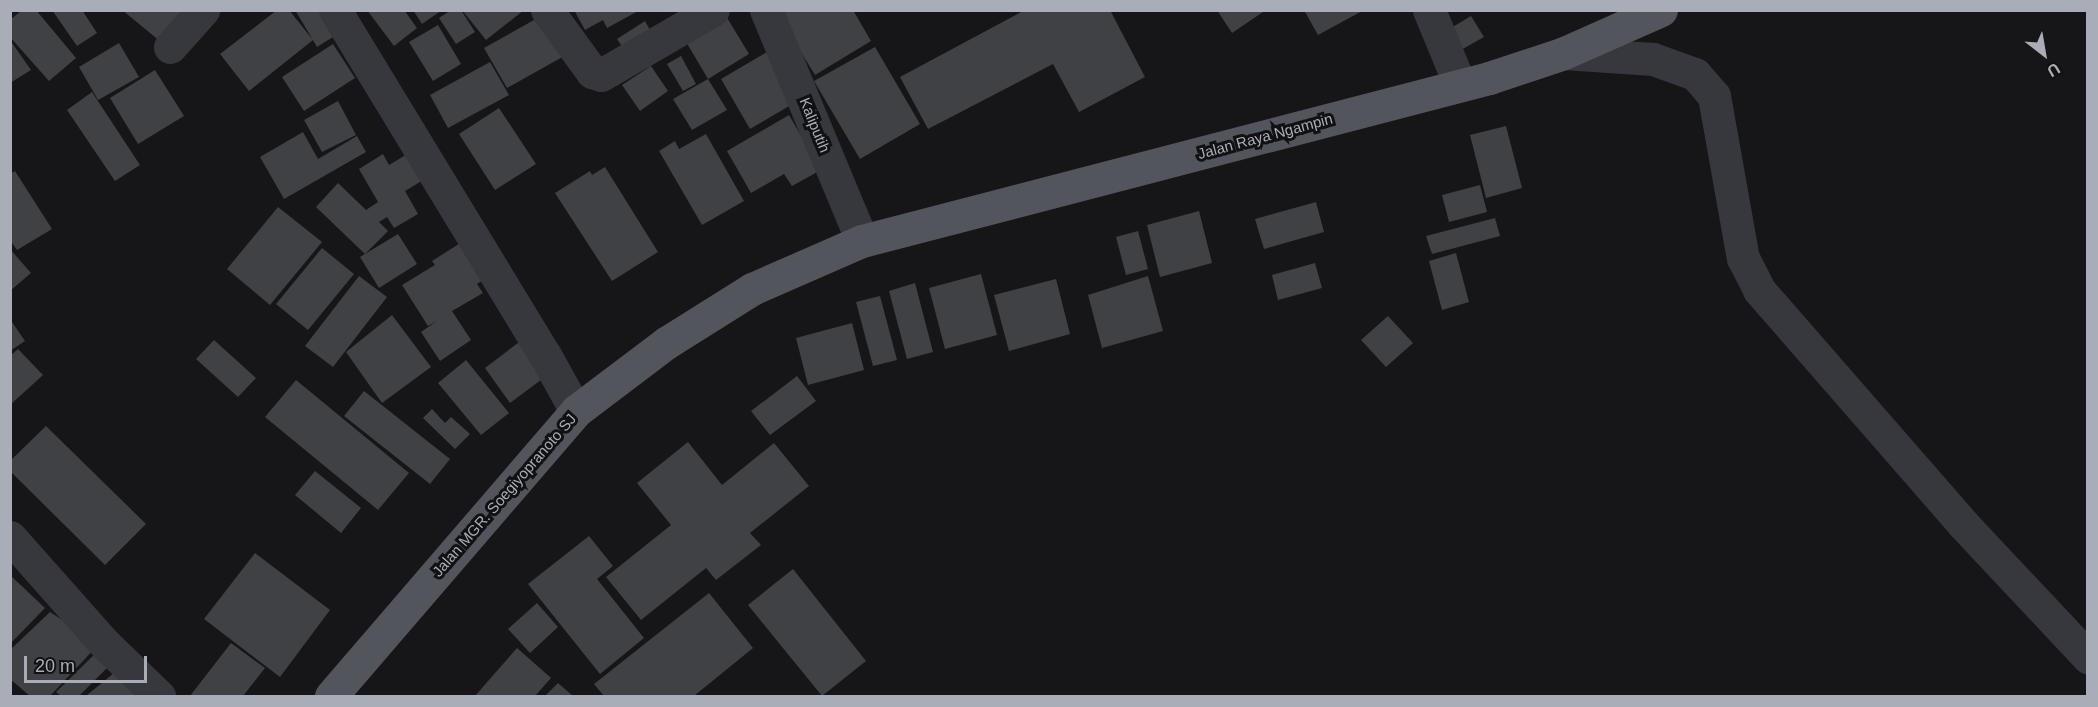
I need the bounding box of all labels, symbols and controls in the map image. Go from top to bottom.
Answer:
north arrow [2014,24,2074,84]
text: U [2044,60,2063,80]
street label: Kaliputih [796,95,834,155]
street label: Jalan Raya Ngampin [1195,109,1335,163]
street label: Jalan MGR. Soegiyopranoto SJ [428,410,580,580]
scale bar [27,644,150,682]
text: 20 m [35,656,75,676]

